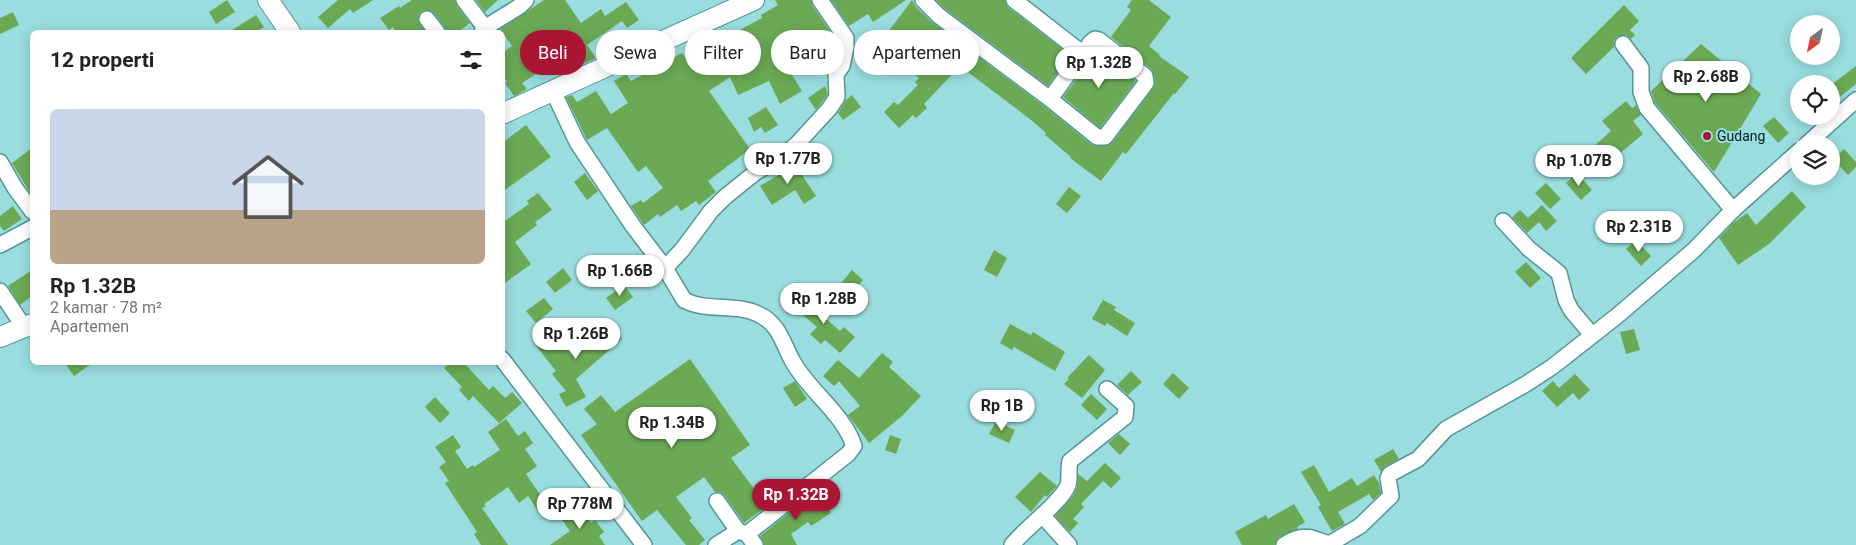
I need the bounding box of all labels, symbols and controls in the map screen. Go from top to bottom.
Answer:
north arrow [1790,15,1840,65]
map controls [1790,15,1840,185]
chip: Beli [520,30,586,75]
chip: Sewa [596,30,675,75]
chip: Filter [685,30,761,75]
chip: Baru [771,30,844,75]
chip: Apartemen [854,30,979,75]
icon: filters [457,46,485,74]
pin: Rp 1.32B [1047,46,1151,89]
text: 12 properti [50,48,154,72]
text: Rp 1.32B [1066,53,1132,72]
pin: Rp 2.68B [1654,61,1758,103]
text: Rp 2.68B [1673,67,1739,86]
button: locate [1790,75,1840,125]
place label: Gudang [1717,128,1765,144]
marker: Gudang [1701,130,1713,142]
button: layers [1790,135,1840,185]
icon: home [223,142,313,232]
pin: Rp 1.77B [736,142,840,185]
pin: Rp 1.07B [1527,144,1631,187]
text: Rp 1.77B [755,149,821,168]
text: Rp 1.07B [1546,151,1612,170]
pin: Rp 2.31B [1587,210,1691,253]
text: Rp 2.31B [1606,217,1672,236]
pin: Rp 1.66B [568,254,672,297]
text: Rp 1.66B [587,261,653,280]
text: Rp 1.32B [50,274,136,298]
pin: Rp 1.28B [772,282,876,325]
text: Rp 1.28B [791,289,857,308]
text: 2 kamar · 78 m² [50,298,162,317]
text: Apartemen [50,317,129,336]
pin: Rp 1.26B [524,318,628,360]
text: Rp 1.26B [543,324,609,343]
pin: Rp 1B [967,390,1037,432]
text: Rp 1B [981,396,1023,415]
pin: Rp 1.34B [620,406,724,449]
text: Rp 1.34B [639,413,705,432]
pin: Rp 1.32B [744,478,848,521]
text: Rp 1.32B [763,485,829,504]
pin: Rp 778M [534,488,626,530]
text: Rp 778M [548,494,612,513]

